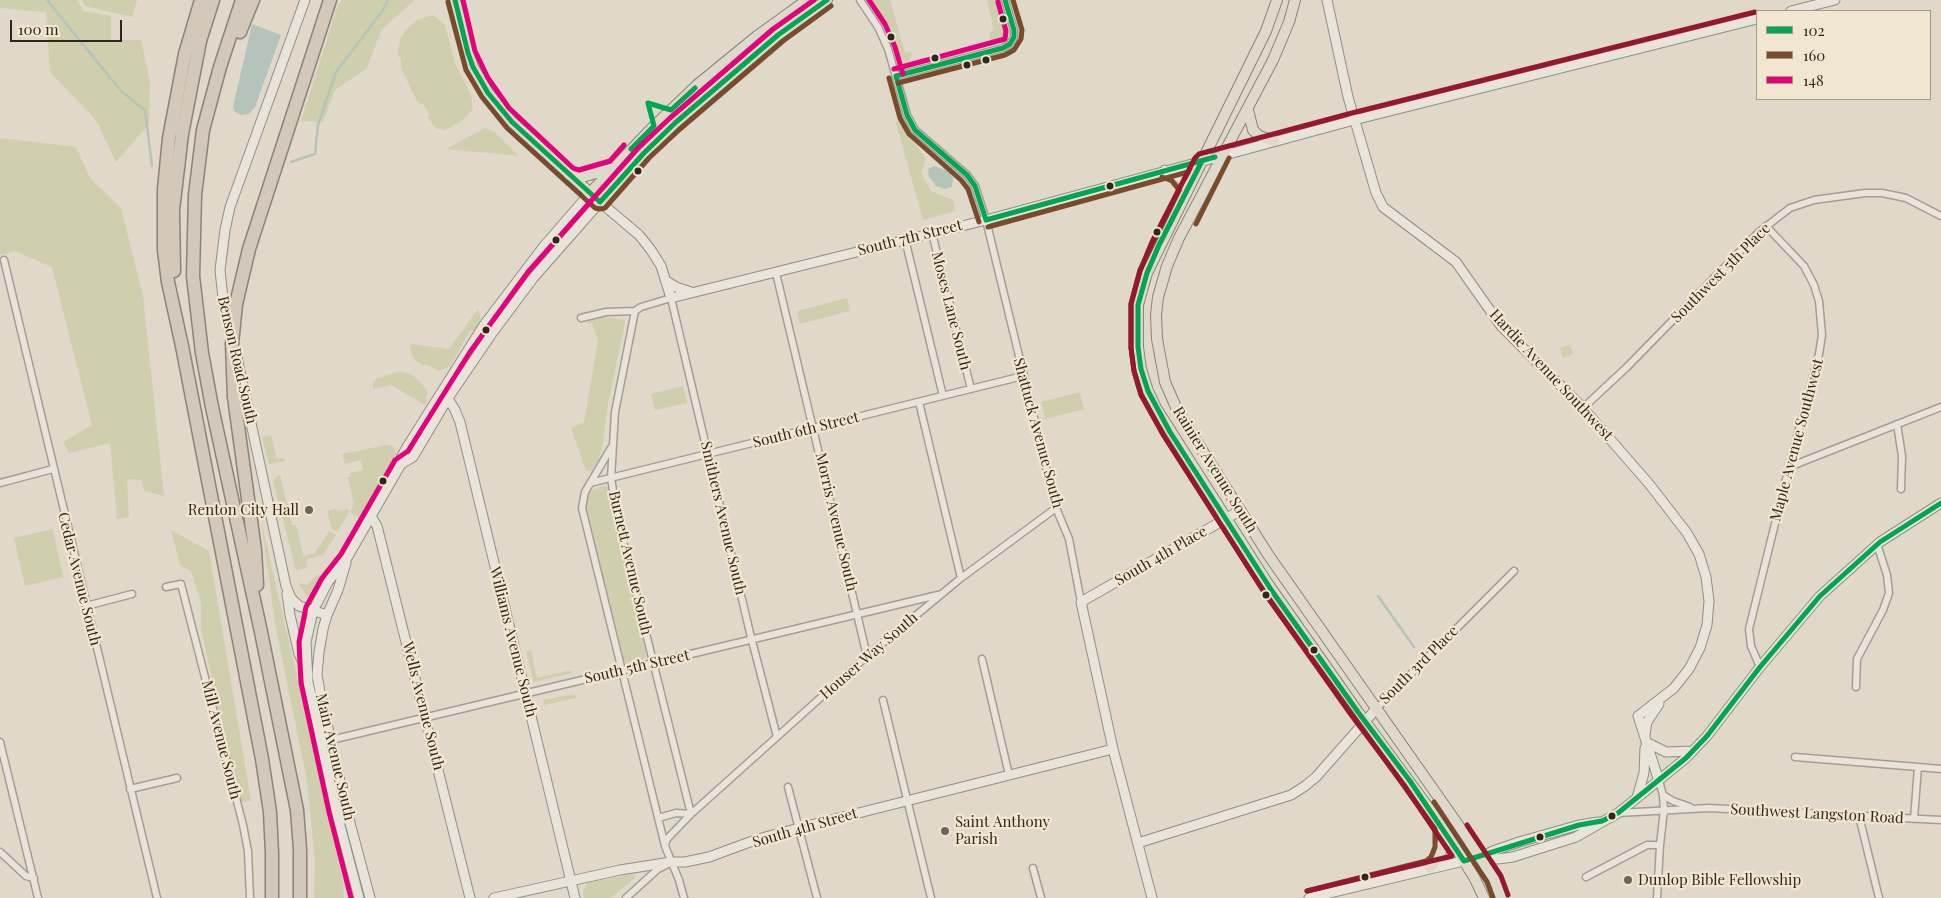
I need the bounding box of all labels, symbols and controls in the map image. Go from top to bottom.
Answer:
scale bar [12,10,125,42]
legend [1756,10,1931,100]
unlabelled marker [998,14,1008,24]
text: 100 m [18,19,59,39]
text: 102 [1803,20,1825,40]
unlabelled marker [886,32,896,42]
text: 160 [1803,45,1825,65]
unlabelled marker [930,53,940,63]
unlabelled marker [981,55,991,65]
unlabelled marker [962,60,972,70]
text: 148 [1803,70,1824,90]
unlabelled marker [633,166,643,176]
unlabelled marker [1105,181,1115,191]
street label: South 7th Street [856,216,964,260]
street label: Southwest 5th Place [1668,220,1774,326]
unlabelled marker [1152,227,1162,237]
unlabelled marker [551,235,561,245]
street label: Moses Lane South [928,250,974,372]
street label: Benson Road South [214,294,260,426]
street label: Hardie Avenue Southwest [1485,306,1617,444]
unlabelled marker [481,325,491,335]
street label: Shattuck Avenue South [1009,356,1067,510]
street label: Maple Avenue Southwest [1767,357,1827,523]
street label: Rainier Avenue South [1169,404,1261,536]
street label: South 6th Street [751,408,861,452]
street label: Smithers Avenue South [697,439,749,597]
street label: Morris Avenue South [811,451,861,593]
unlabelled marker [378,476,388,486]
street label: Burnett Avenue South [605,489,655,637]
place label: Renton City Hall [188,501,299,519]
marker: Renton City Hall [303,504,315,516]
street label: Cedar Avenue South [54,510,104,648]
street label: South 4th Place [1112,522,1210,590]
street label: Williams Avenue South [486,565,540,719]
unlabelled marker [1261,590,1271,600]
street label: Houser Way South [817,609,921,703]
street label: South 3rd Place [1376,622,1462,708]
street label: Wells Avenue South [398,640,448,772]
unlabelled marker [1309,645,1319,655]
street label: South 5th Street [583,646,691,688]
street label: Mill Avenue South [197,679,245,801]
street label: Main Avenue South [312,692,358,822]
street label: Southwest Langston Road [1730,800,1904,828]
street label: South 4th Street [750,804,860,852]
unlabelled marker [1607,811,1617,821]
place label: Saint Anthony Parish [955,813,1050,848]
marker: Saint Anthony Parish [939,825,951,837]
unlabelled marker [1535,832,1545,842]
place label: Dunlop Bible Fellowship [1638,871,1801,889]
unlabelled marker [1360,872,1370,882]
marker: Dunlop Bible Fellowship [1622,874,1634,886]

